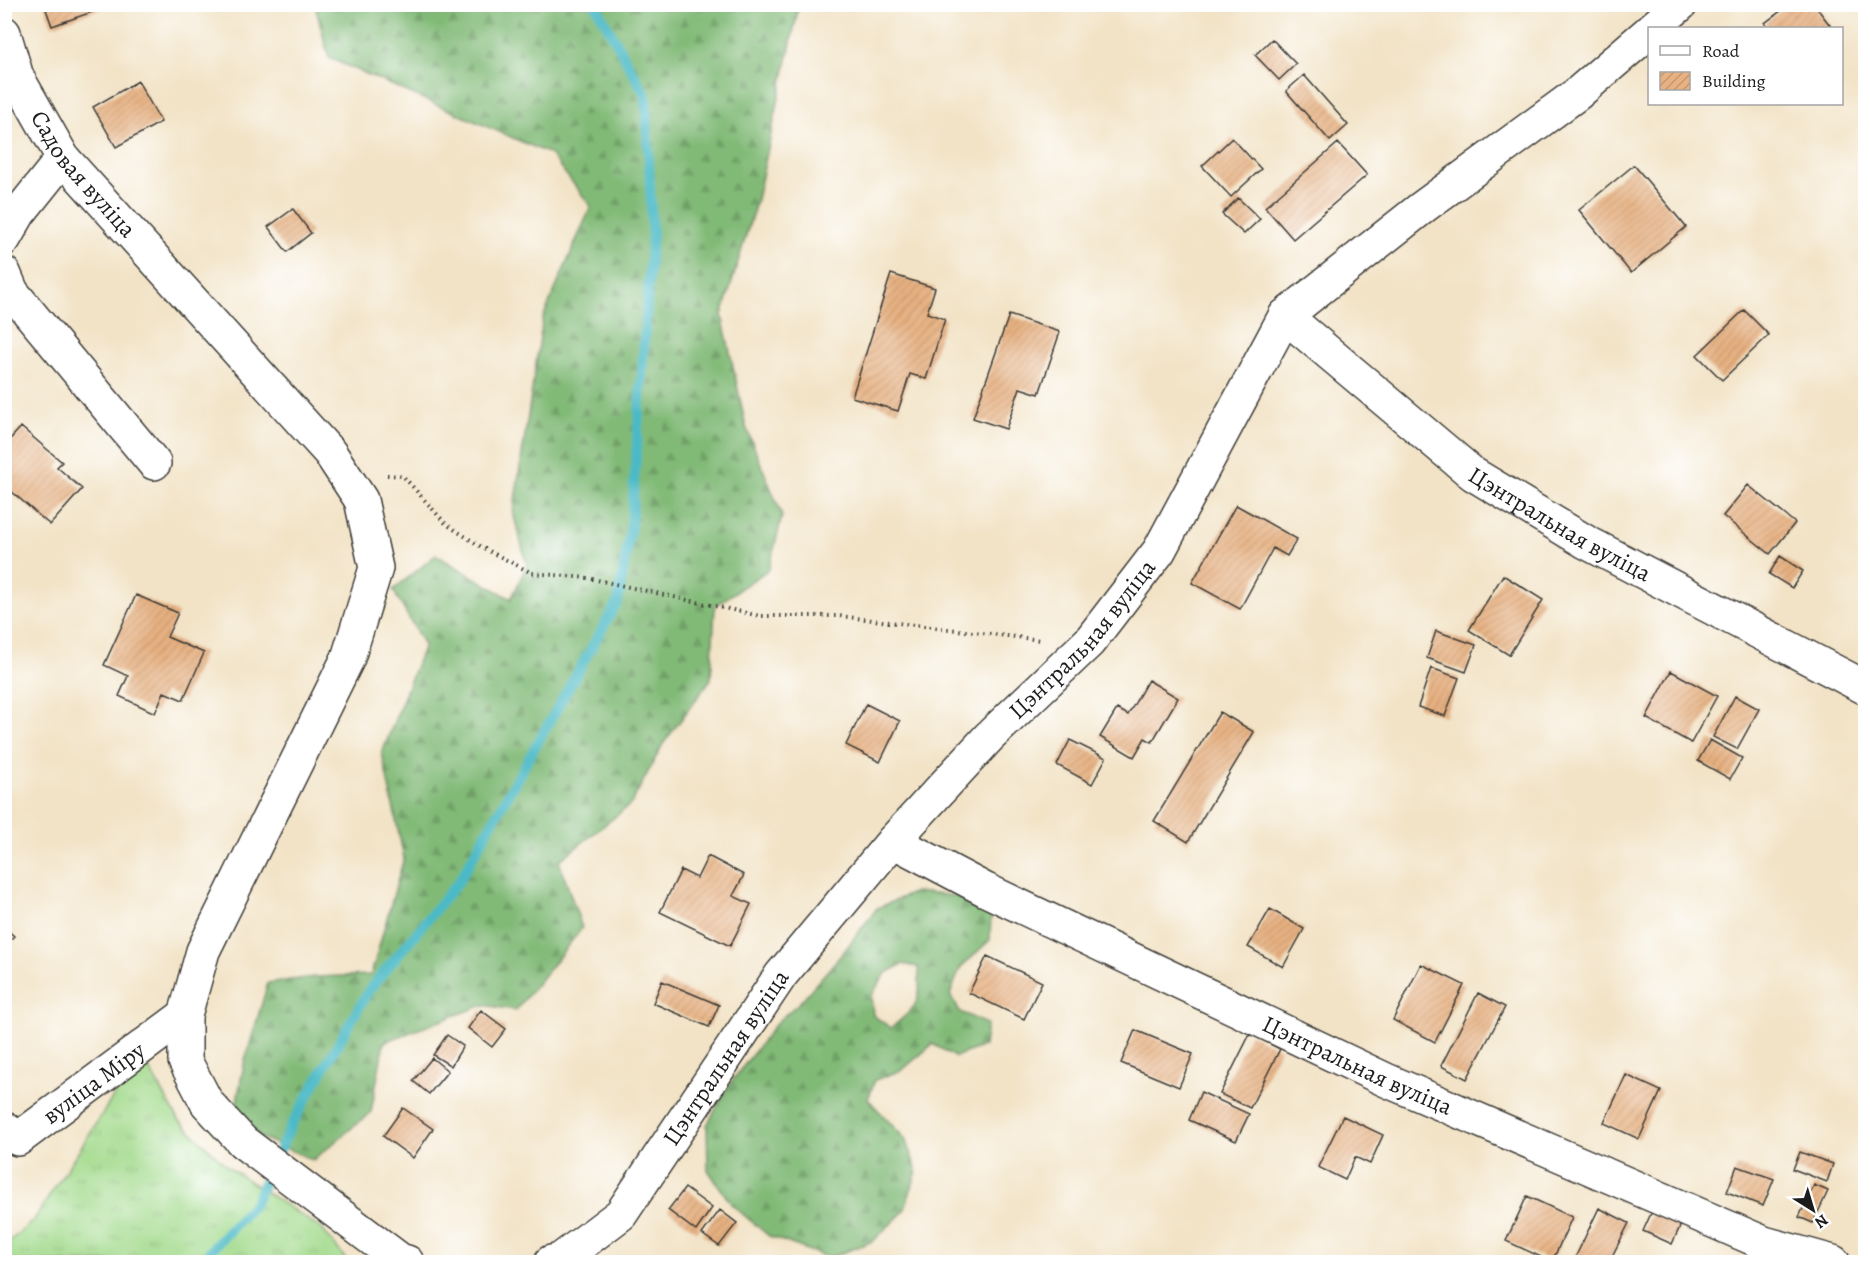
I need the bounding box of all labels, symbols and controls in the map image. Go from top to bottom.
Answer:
legend [1648,27,1843,105]
text: Road [1702,39,1740,63]
text: Building [1702,69,1766,93]
street label: Садовая вуліца [23,105,143,244]
street label: Цэнтральная вуліца [1463,459,1657,589]
street label: Цэнтральная вуліца [1002,553,1163,726]
street label: Цэнтральная вуліца [655,963,796,1152]
street label: Цэнтральная вуліца [1257,1008,1457,1123]
street label: вуліца Міру [36,1034,152,1132]
north arrow [1783,1180,1843,1240]
text: N [1810,1209,1833,1234]

